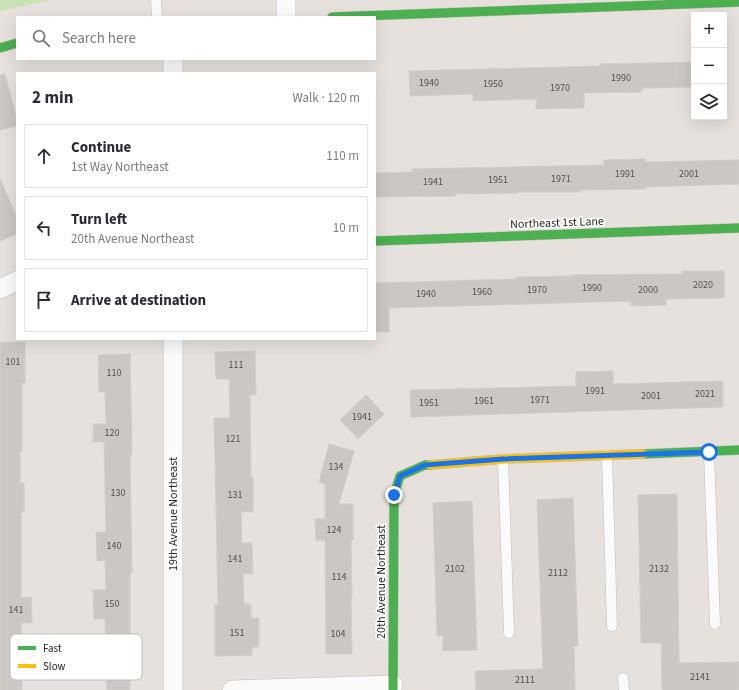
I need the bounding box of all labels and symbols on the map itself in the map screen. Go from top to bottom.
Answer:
house number: 1990 [611,71,631,85]
house number: 1940 [419,76,439,90]
house number: 1950 [483,77,503,91]
house number: 1970 [550,81,570,95]
house number: 1991 [615,167,635,181]
house number: 2001 [679,167,699,181]
house number: 1971 [551,172,571,186]
house number: 1951 [488,173,508,187]
house number: 1941 [423,175,443,189]
street label: Northeast 1st Lane [510,213,604,233]
house number: 2020 [693,278,713,292]
house number: 1990 [582,281,602,295]
house number: 1970 [527,283,547,297]
house number: 2000 [638,283,658,297]
house number: 1960 [472,285,492,299]
house number: 1940 [416,287,436,301]
house number: 101 [6,355,20,369]
house number: 111 [229,358,243,372]
house number: 110 [107,366,121,380]
house number: 1991 [585,384,605,398]
house number: 2021 [695,387,715,401]
house number: 2001 [641,389,661,403]
house number: 1971 [530,393,550,407]
house number: 1961 [474,394,494,408]
house number: 1951 [419,396,439,410]
house number: 1941 [352,410,372,424]
house number: 120 [105,426,119,440]
house number: 121 [226,432,240,446]
route start [700,443,718,461]
street label: 19th Avenue Northeast [165,457,182,571]
house number: 134 [329,460,343,474]
house number: 130 [111,486,125,500]
route end [385,486,403,504]
house number: 131 [228,488,242,502]
house number: 124 [327,523,341,537]
street label: 20th Avenue Northeast [373,525,390,639]
house number: 140 [107,539,121,553]
house number: 141 [228,552,242,566]
house number: 2102 [445,562,465,576]
house number: 2132 [649,562,669,576]
house number: 2112 [548,566,568,580]
house number: 114 [332,570,346,584]
house number: 150 [105,597,119,611]
house number: 141 [9,603,23,617]
house number: 151 [230,626,244,640]
house number: 104 [331,627,345,641]
legend [10,634,142,680]
text: Fast [43,641,62,656]
text: Slow [43,659,66,674]
house number: 2141 [690,670,710,684]
house number: 2111 [515,673,535,687]

